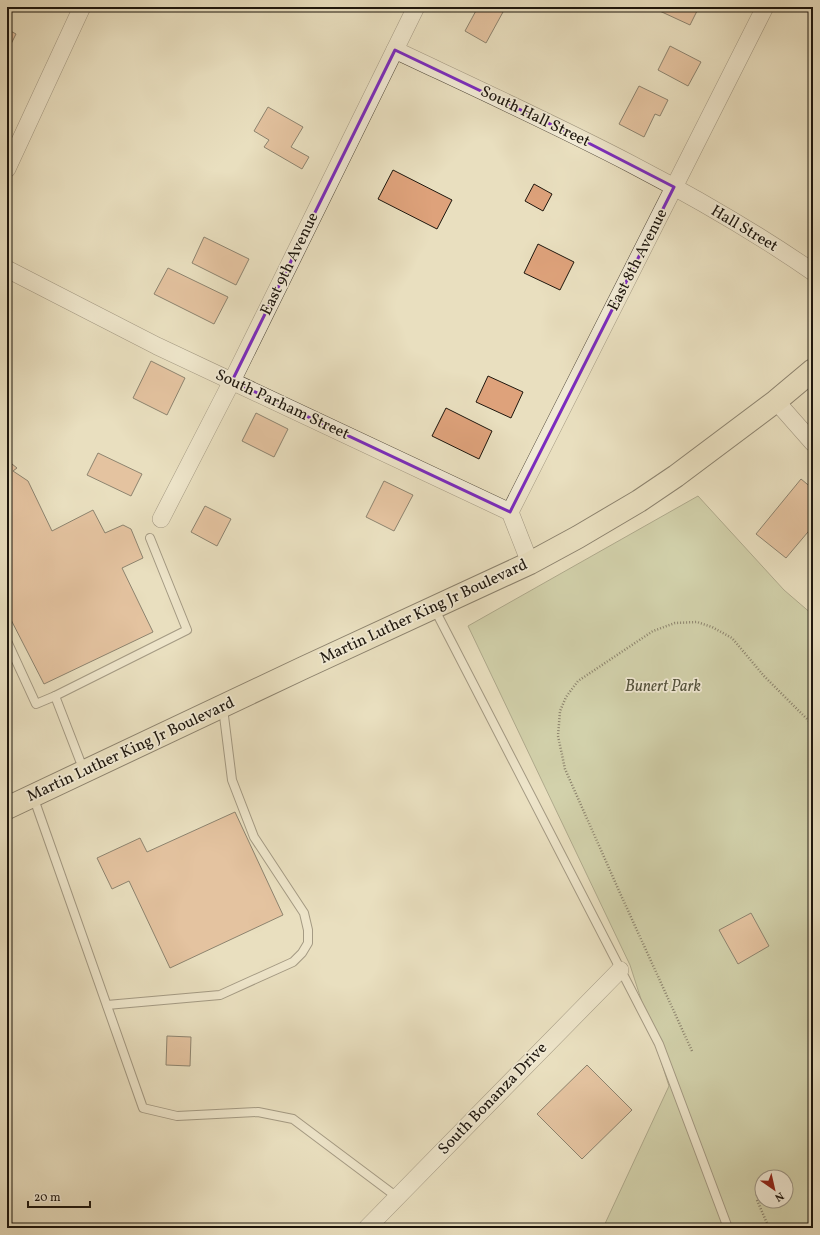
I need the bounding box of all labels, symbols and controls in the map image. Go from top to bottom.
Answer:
street label: South Hall Street [476,81,594,153]
street label: Hall Street [706,200,782,258]
street label: East 8th Avenue [603,205,673,315]
street label: East 9th Avenue [256,209,324,319]
street label: South Parham Street [211,364,353,446]
street label: Martin Luther King Jr Boulevard [316,554,532,670]
park label: Bunert Park [625,676,702,698]
street label: Martin Luther King Jr Boulevard [23,692,239,808]
street label: South Bonanza Drive [433,1038,553,1160]
north arrow [754,1169,794,1209]
scale bar [28,1183,90,1209]
text: N [771,1188,786,1205]
text: 20 m [34,1190,61,1206]

